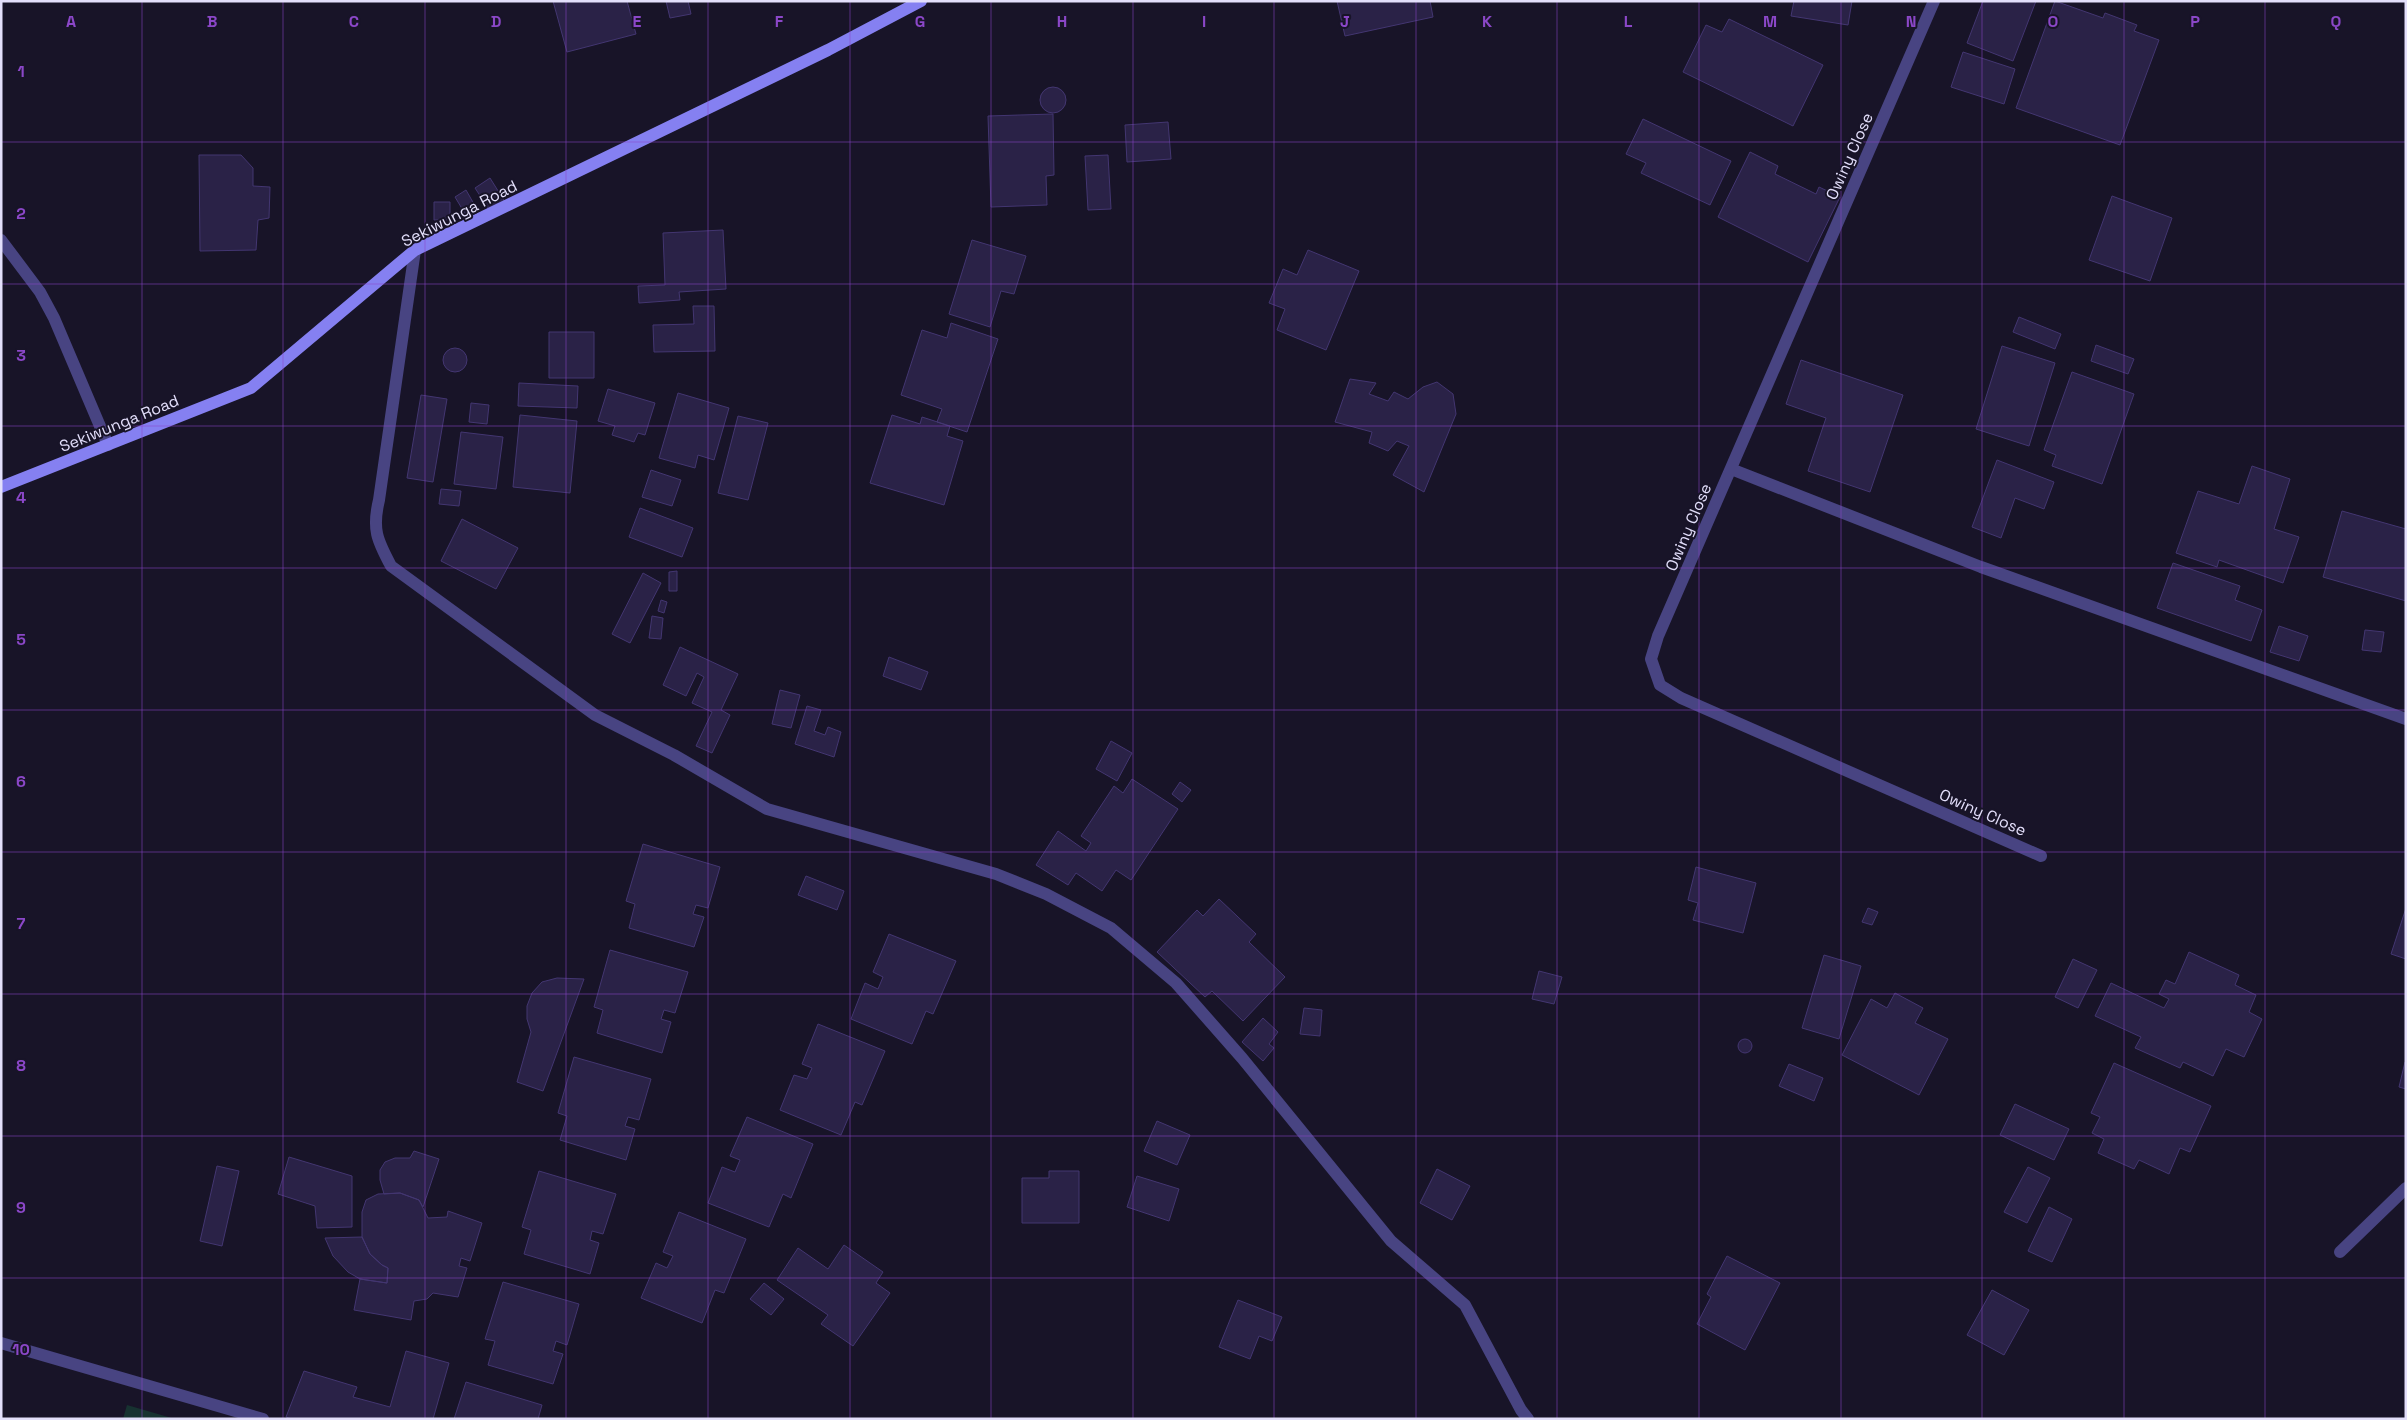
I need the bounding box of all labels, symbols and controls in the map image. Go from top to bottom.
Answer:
text: A [66,11,76,32]
text: B [207,11,217,32]
text: C [349,11,359,32]
text: D [491,11,501,32]
text: E [633,11,642,32]
text: F [775,11,784,32]
text: G [915,11,925,32]
text: H [1057,11,1067,32]
text: I [1202,11,1206,32]
text: J [1340,11,1350,32]
text: K [1482,11,1492,32]
text: L [1624,11,1633,32]
text: M [1763,11,1777,32]
text: N [1906,11,1916,32]
text: O [2048,11,2059,32]
text: P [2190,11,2200,32]
text: Q [2331,11,2342,32]
text: 1 [17,61,25,82]
street label: Owiny Close [1821,109,1878,203]
street label: Sekiwunga Road [398,175,521,252]
text: 2 [16,203,26,224]
text: 3 [16,345,26,366]
street label: Sekiwunga Road [56,390,182,457]
street label: Owiny Close [1661,480,1716,574]
text: 4 [16,487,26,508]
text: 5 [16,629,26,650]
text: 6 [16,771,26,792]
street label: Owiny Close [1936,784,2030,841]
text: 7 [17,913,26,934]
text: 8 [16,1055,26,1076]
text: 9 [16,1197,26,1218]
text: 10 [12,1339,30,1360]

